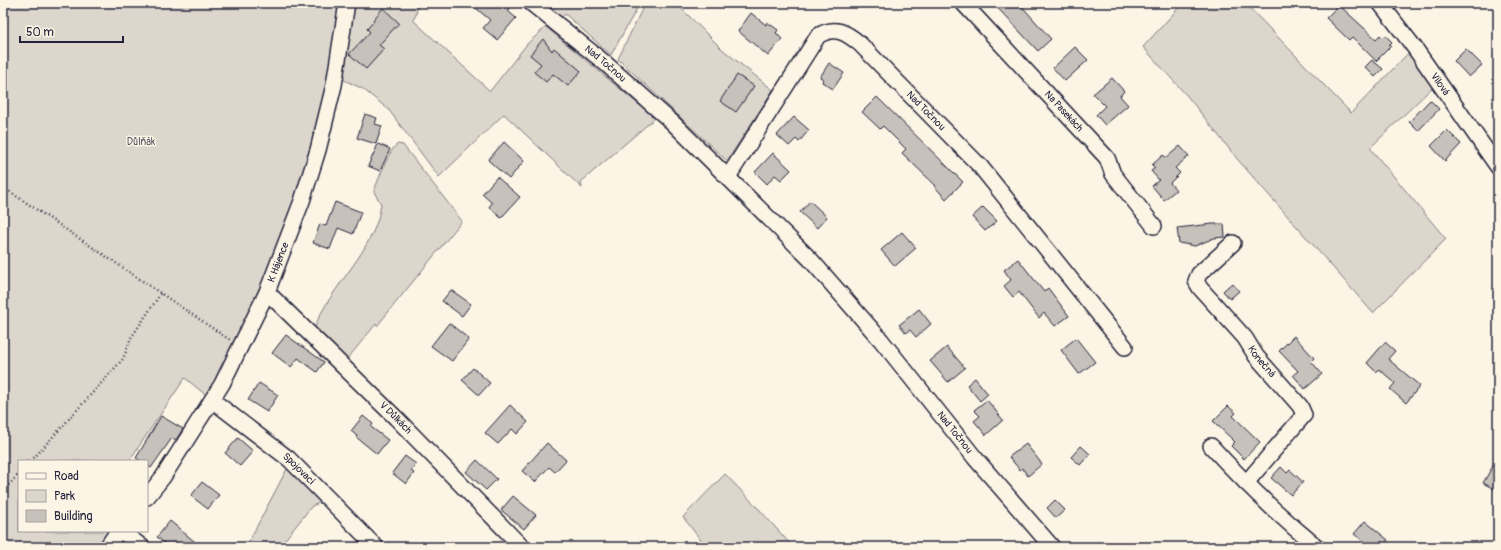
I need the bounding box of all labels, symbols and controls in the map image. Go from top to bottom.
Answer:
scale bar [20,18,123,44]
text: 50 m [26,25,54,40]
street label: Nad Točnou [582,43,628,85]
street label: Vilová [1428,71,1452,98]
street label: Nad Točnou [904,89,948,133]
street label: Na Pasekách [1042,89,1086,135]
park label: Důlňák [127,136,156,148]
street label: K Hájence [265,240,292,284]
street label: Konečná [1245,344,1278,380]
street label: V Důlkách [377,399,414,437]
street label: Nad Točnou [934,409,975,456]
street label: Spojovací [280,450,318,488]
legend [18,460,148,532]
text: Road [54,469,79,484]
text: Park [54,489,75,504]
text: Building [54,509,93,524]

